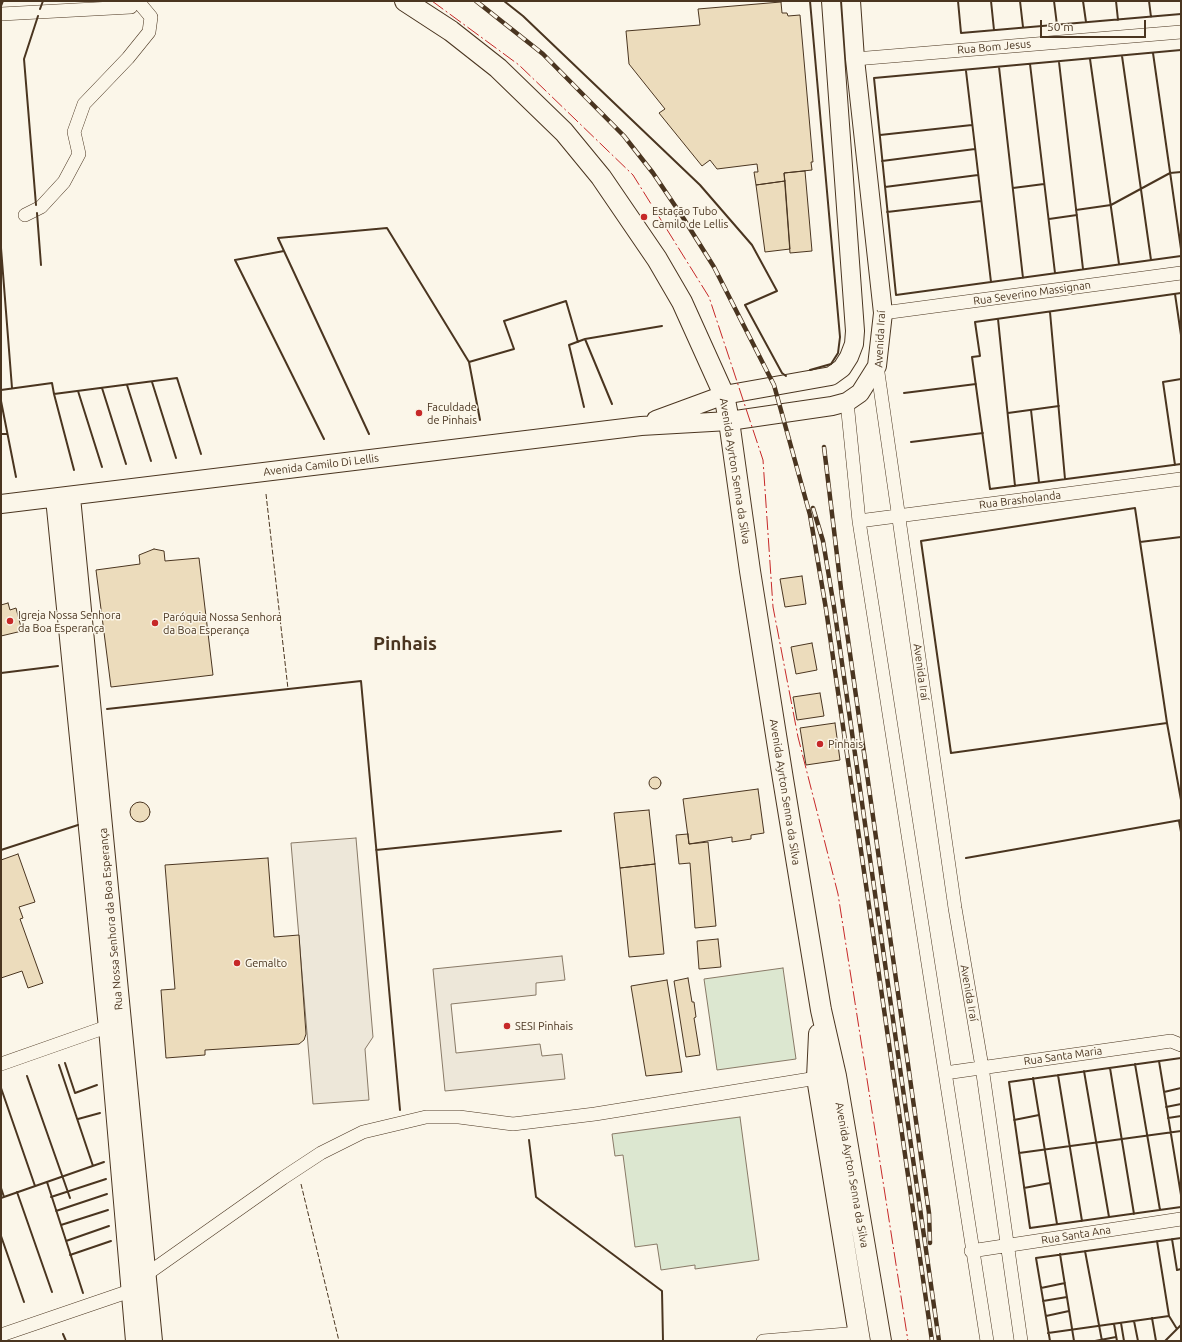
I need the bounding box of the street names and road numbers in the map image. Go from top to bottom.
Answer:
street label: Rua Bom Jesus [957,37,1031,57]
street label: Rua Severino Massignan [972,278,1092,308]
street label: Avenida Iraí [872,310,888,368]
street label: Avenida Ayrton Senna da Silva [717,397,753,545]
street label: Avenida Camilo Di Lellis [263,451,379,479]
street label: Rua Brasholanda [978,488,1062,512]
street label: Avenida Iraí [910,643,932,701]
street label: Avenida Ayrton Senna da Silva [767,718,803,866]
street label: Rua Nossa Senhora da Boa Esperança [96,827,126,1011]
street label: Avenida Iraí [958,964,980,1022]
street label: Rua Santa Maria [1023,1044,1103,1068]
street label: Avenida Ayrton Senna da Silva [833,1101,871,1249]
street label: Rua Santa Ana [1040,1223,1112,1247]

